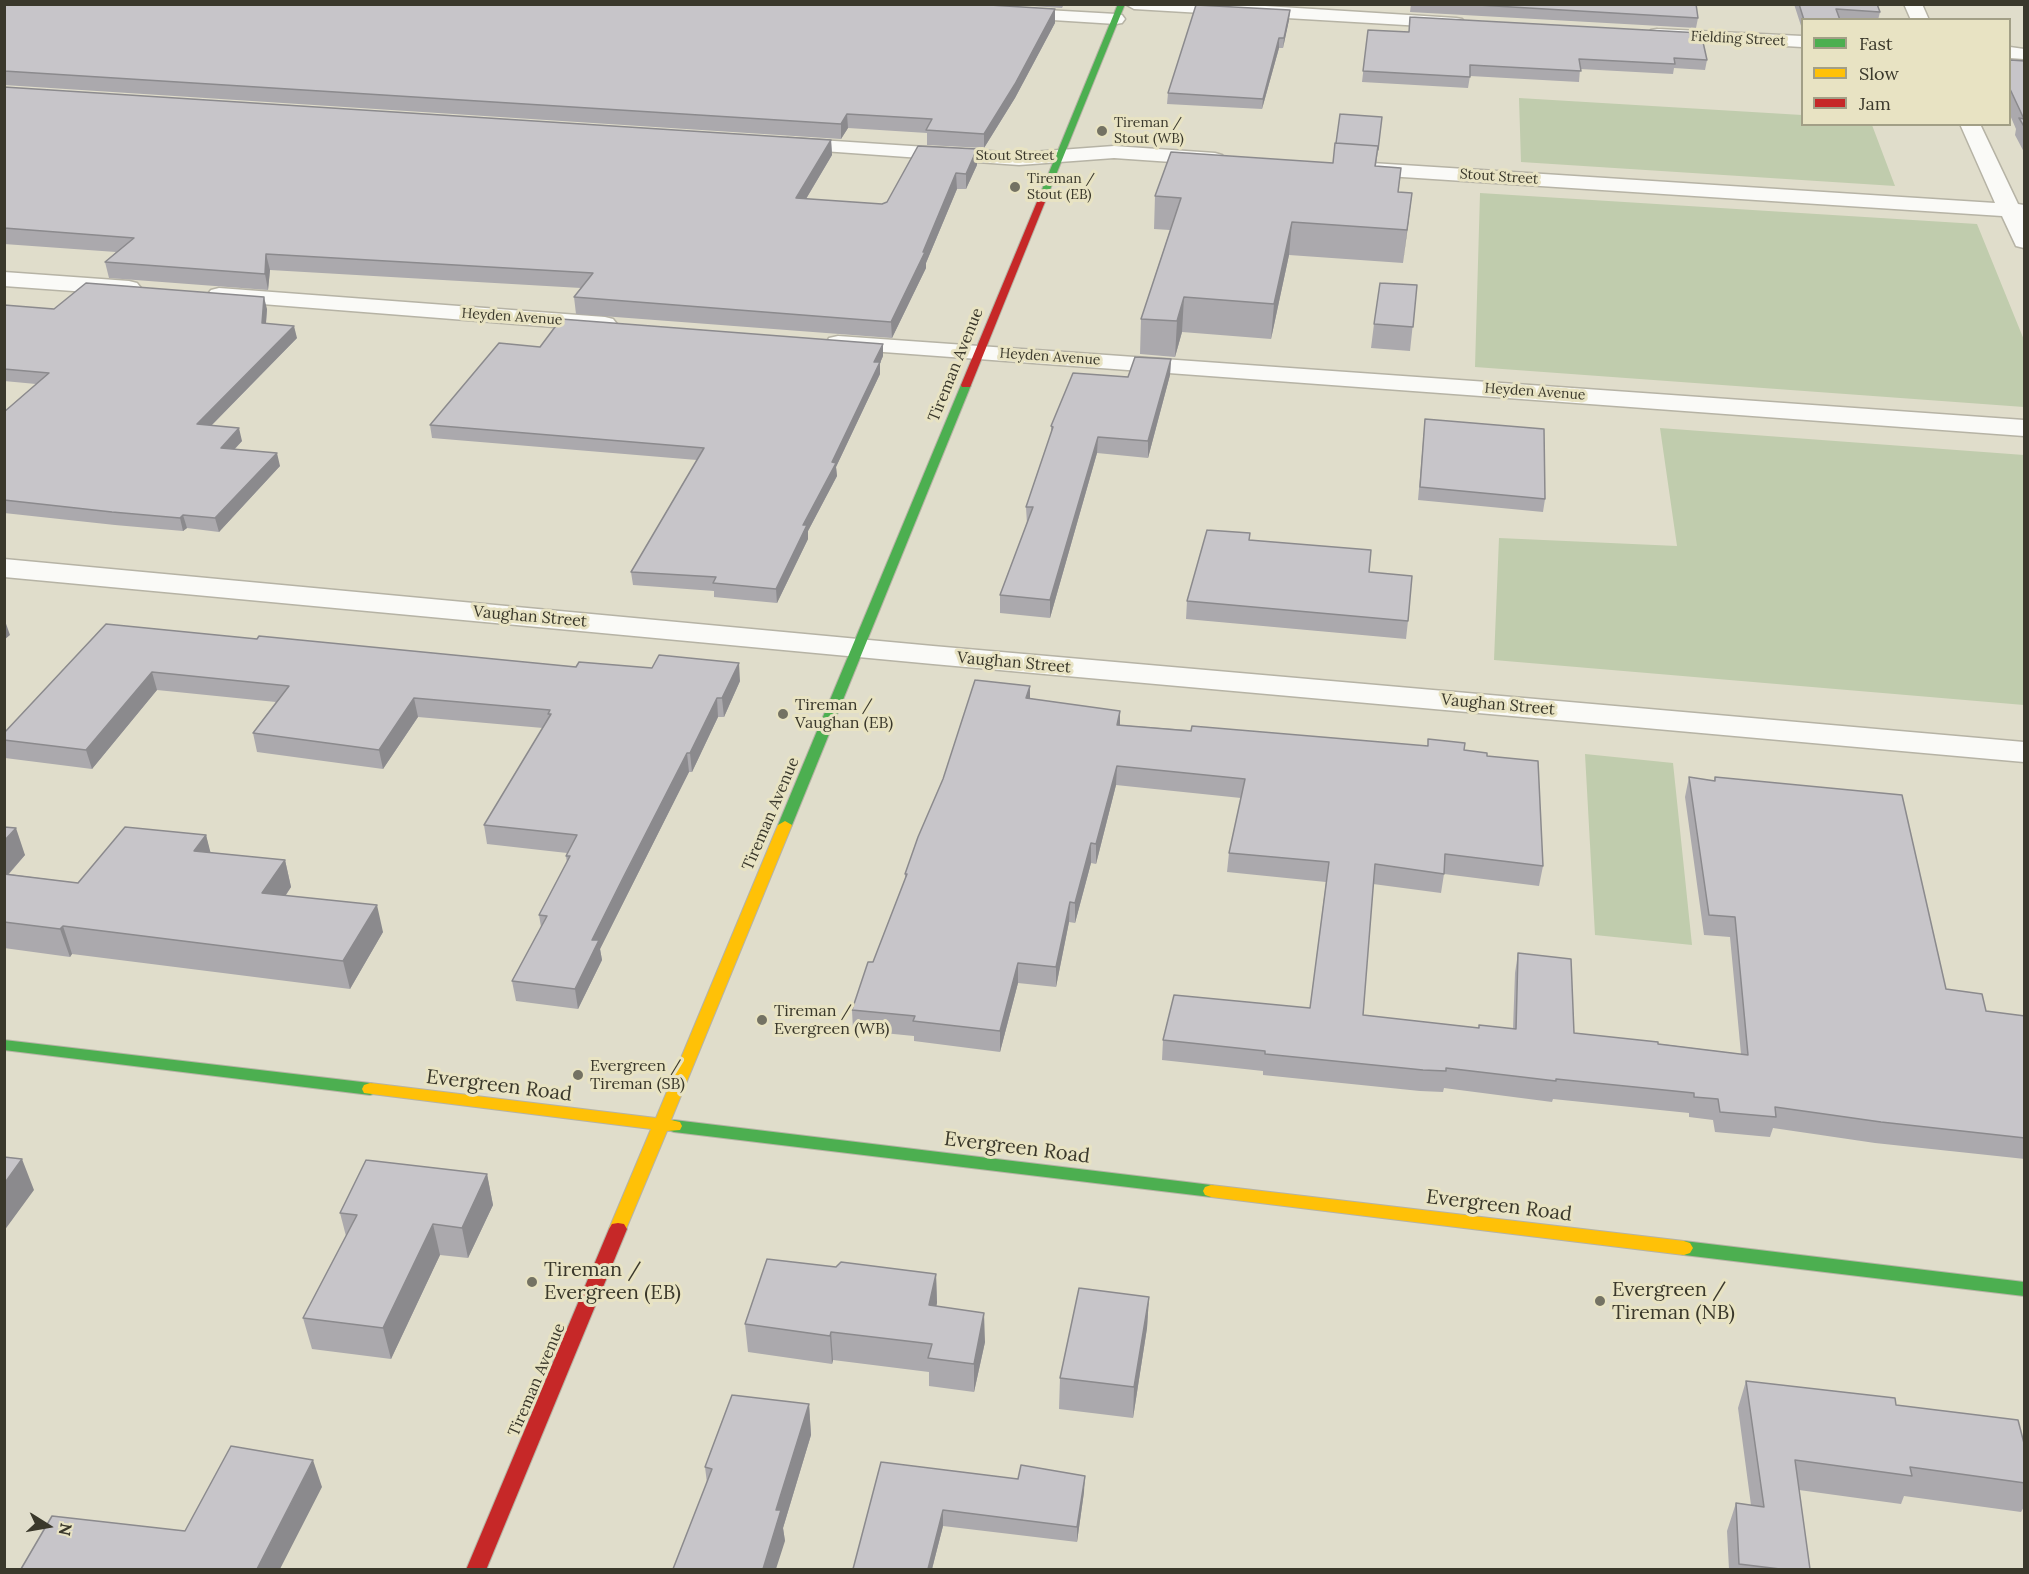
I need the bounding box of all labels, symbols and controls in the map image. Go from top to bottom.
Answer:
legend [1801,18,2011,126]
street label: Fielding Street [1690,28,1786,50]
text: Fast [1859,32,1893,55]
text: Slow [1859,62,1899,85]
text: Jam [1859,92,1891,115]
place label: Tireman / Stout (WB) [1114,115,1184,148]
marker: Tireman / Stout (WB) [1095,124,1109,138]
street label: Stout Street [976,148,1054,164]
street label: Stout Street [1459,166,1539,188]
place label: Tireman / Stout (EB) [1027,171,1095,204]
marker: Tireman / Stout (EB) [1008,180,1022,194]
street label: Heyden Avenue [461,305,563,329]
street label: Tireman Avenue [924,305,988,425]
street label: Heyden Avenue [999,345,1101,369]
street label: Heyden Avenue [1484,380,1586,404]
street label: Vaughan Street [472,602,588,632]
street label: Vaughan Street [956,648,1072,678]
street label: Vaughan Street [1440,690,1556,720]
place label: Tireman / Vaughan (EB) [795,695,893,733]
marker: Tireman / Vaughan (EB) [776,707,790,721]
street label: Tireman Avenue [739,755,803,873]
place label: Tireman / Evergreen (WB) [774,1001,889,1039]
marker: Tireman / Evergreen (WB) [755,1013,769,1027]
place label: Evergreen / Tireman (SB) [590,1056,685,1094]
street label: Evergreen Road [425,1065,573,1107]
marker: Evergreen / Tireman (SB) [571,1068,585,1082]
street label: Evergreen Road [943,1127,1091,1169]
street label: Evergreen Road [1425,1185,1573,1227]
place label: Tireman / Evergreen (EB) [544,1258,681,1305]
marker: Tireman / Evergreen (EB) [525,1275,539,1289]
place label: Evergreen / Tireman (NB) [1612,1278,1735,1325]
marker: Evergreen / Tireman (NB) [1593,1294,1607,1308]
street label: Tireman Avenue [505,1321,569,1439]
north arrow [18,1496,78,1556]
text: N [55,1521,77,1537]

